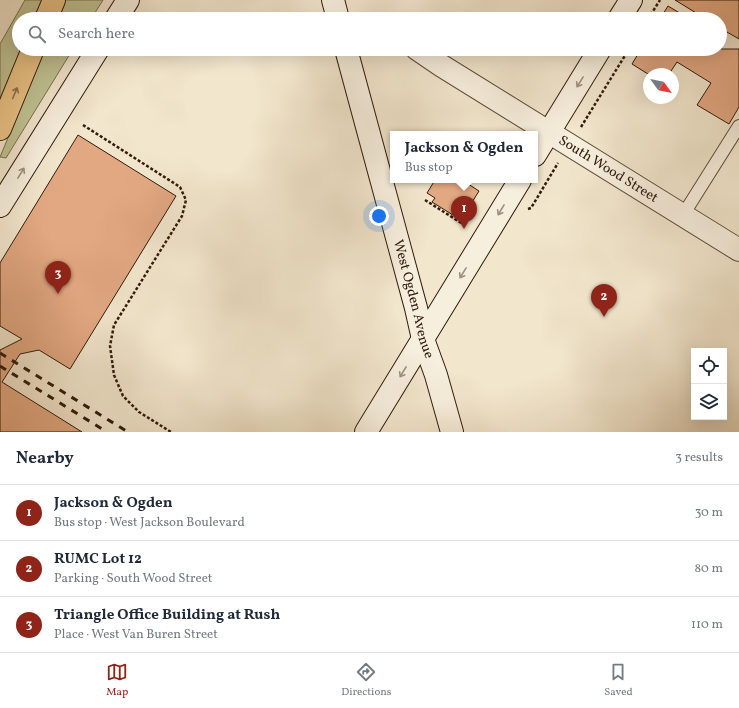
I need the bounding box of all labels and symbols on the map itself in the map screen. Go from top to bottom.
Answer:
north arrow [643,68,679,104]
one-way arrow [575,76,583,88]
one-way arrow [12,87,19,99]
street label: South Wood Street [555,131,662,207]
one-way arrow [17,167,25,179]
pin: 1 [451,196,477,229]
one-way arrow [497,204,505,216]
your location [369,206,389,226]
street label: West Ogden Avenue [388,238,439,361]
pin: 3 [45,261,71,294]
one-way arrow [458,267,466,279]
pin: 2 [591,284,617,317]
one-way arrow [399,366,407,377]

